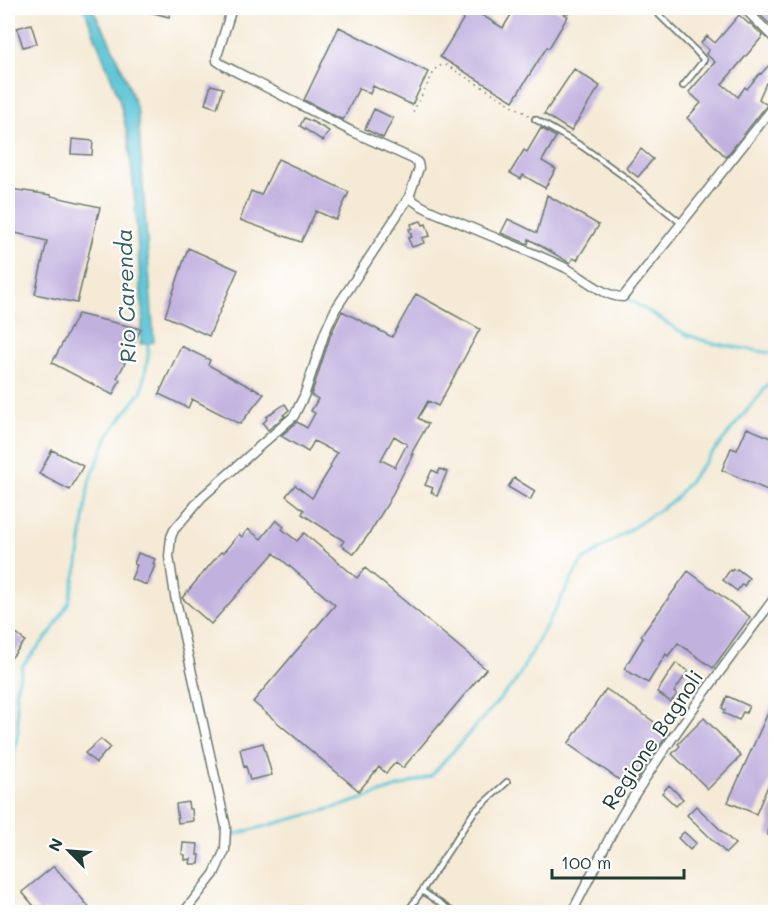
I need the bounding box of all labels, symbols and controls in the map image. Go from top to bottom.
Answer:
water label: Rio Carenda [109,228,142,364]
street label: Regione Bagnoli [595,664,709,814]
north arrow [39,821,99,881]
text: N [43,835,67,854]
scale bar [552,842,684,880]
text: 100 m [561,850,611,874]

